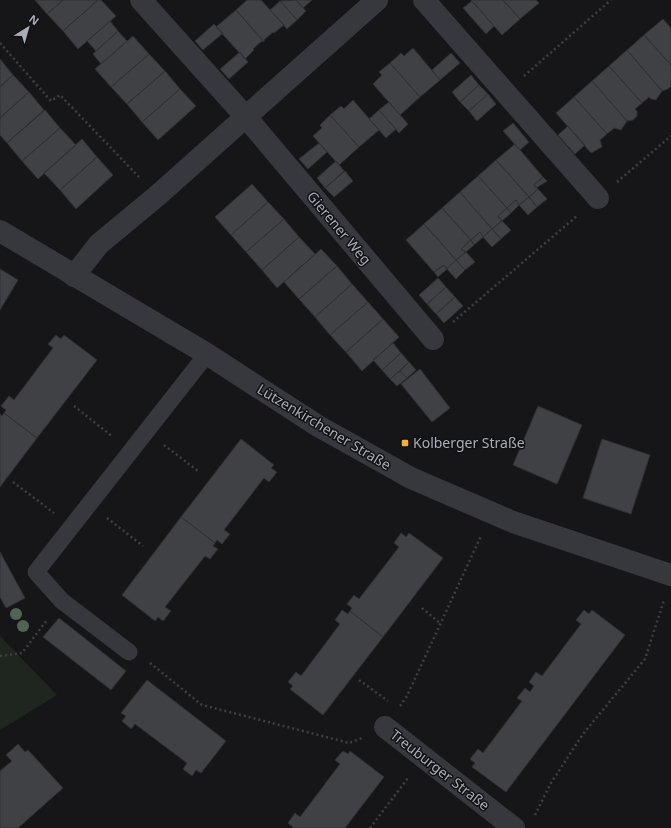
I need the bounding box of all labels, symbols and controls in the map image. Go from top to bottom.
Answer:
north arrow [8,8,48,48]
text: N [26,11,42,28]
street label: Gierener Weg [303,187,376,268]
street label: Lützenkirchener Straße [254,379,395,474]
place label: Kolberger Straße [413,433,525,452]
marker: Kolberger Straße [400,438,410,448]
street label: Treuburger Straße [387,725,494,814]

